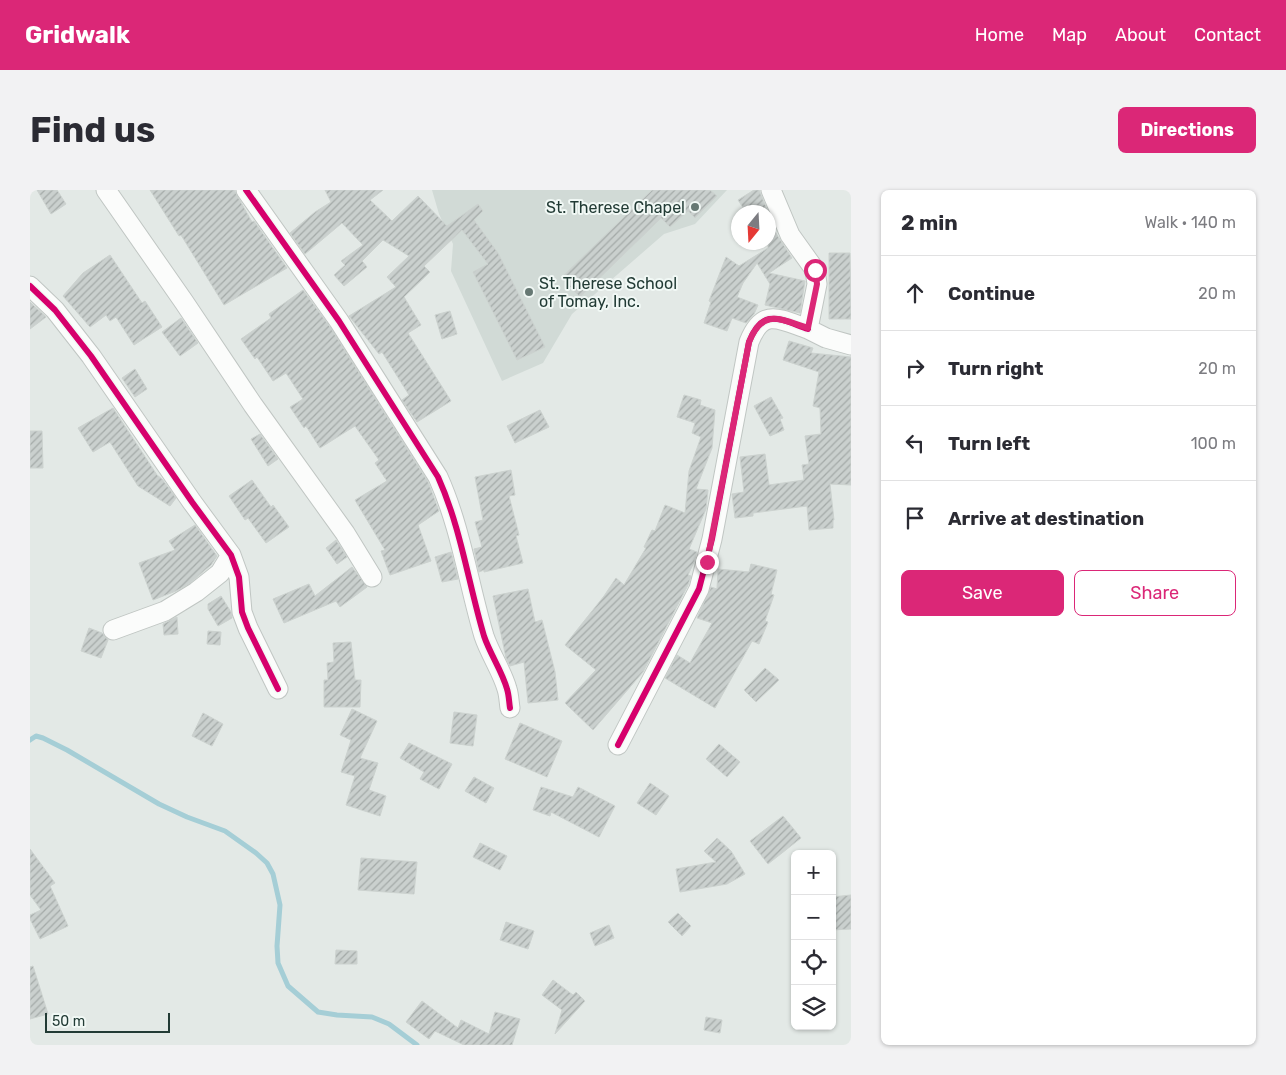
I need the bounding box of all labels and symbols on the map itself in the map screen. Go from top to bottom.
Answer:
place label: St. Therese Chapel [546,198,685,217]
marker: St. Therese Chapel [689,201,701,213]
north arrow [731,205,776,250]
route start [804,259,827,282]
place label: St. Therese School of Tomay, Inc. [539,274,677,311]
marker: St. Therese School of Tomay, Inc. [523,286,535,298]
route end [696,551,719,574]
scale bar [45,1010,170,1033]

